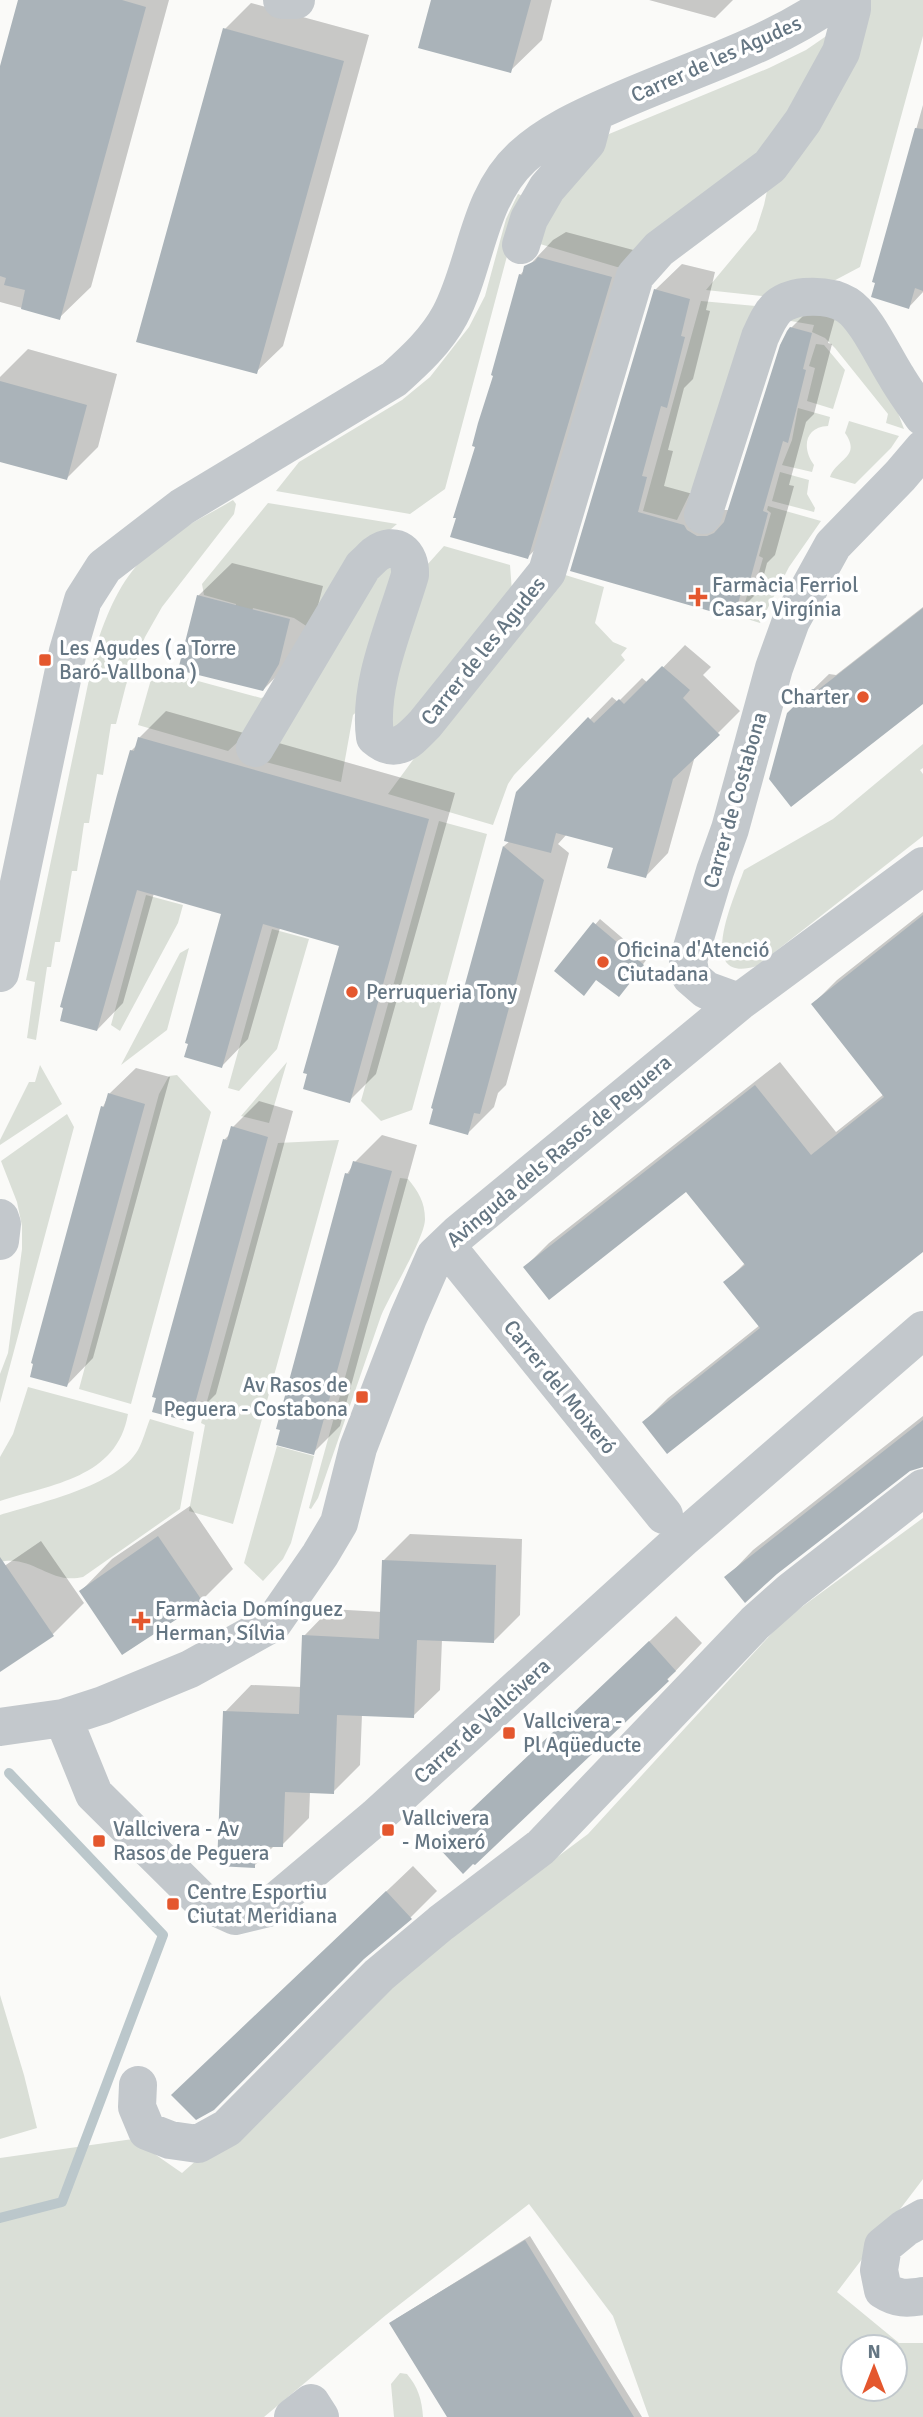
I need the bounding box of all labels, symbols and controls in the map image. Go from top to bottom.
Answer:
street label: Carrer de les Agudes [627,10,805,108]
street label: Carrer de les Agudes [415,571,551,731]
place label: Farmàcia Ferriol Casar, Virgínia [712,572,858,622]
marker: Farmàcia Ferriol Casar, Virgínia [690,589,706,605]
place label: Les Agudes ( a Torre Baró-Vallbona ) [59,635,236,685]
marker: Les Agudes ( a Torre Baró-Vallbona ) [37,652,53,668]
place label: Charter [781,684,849,710]
marker: Charter [855,689,871,705]
street label: Carrer de Costabona [697,709,773,891]
place label: Oficina d'Atenció Ciutadana [617,937,769,987]
marker: Oficina d'Atenció Ciutadana [595,954,611,970]
place label: Perruqueria Tony [366,979,518,1005]
marker: Perruqueria Tony [344,984,360,1000]
street label: Avinguda dels Rasos de Peguera [441,1049,677,1253]
street label: Carrer del Moixeró [498,1315,622,1459]
place label: Av Rasos de Peguera - Costabona [164,1372,348,1422]
marker: Av Rasos de Peguera - Costabona [354,1389,370,1405]
place label: Farmàcia Domínguez Herman, Sílvia [155,1596,343,1646]
marker: Farmàcia Domínguez Herman, Sílvia [133,1613,149,1629]
street label: Carrer de Vallcivera [408,1653,556,1789]
place label: Vallcivera - Pl Aqüeducte [523,1708,642,1758]
marker: Vallcivera - Pl Aqüeducte [501,1725,517,1741]
place label: Vallcivera - Moixeró [402,1805,489,1855]
place label: Vallcivera - Av Rasos de Peguera [113,1816,269,1866]
marker: Vallcivera - Moixeró [380,1822,396,1838]
marker: Vallcivera - Av Rasos de Peguera [91,1833,107,1849]
place label: Centre Esportiu Ciutat Meridiana [187,1879,337,1929]
marker: Centre Esportiu Ciutat Meridiana [165,1896,181,1912]
north arrow [839,2333,909,2403]
text: N [867,2340,881,2364]

